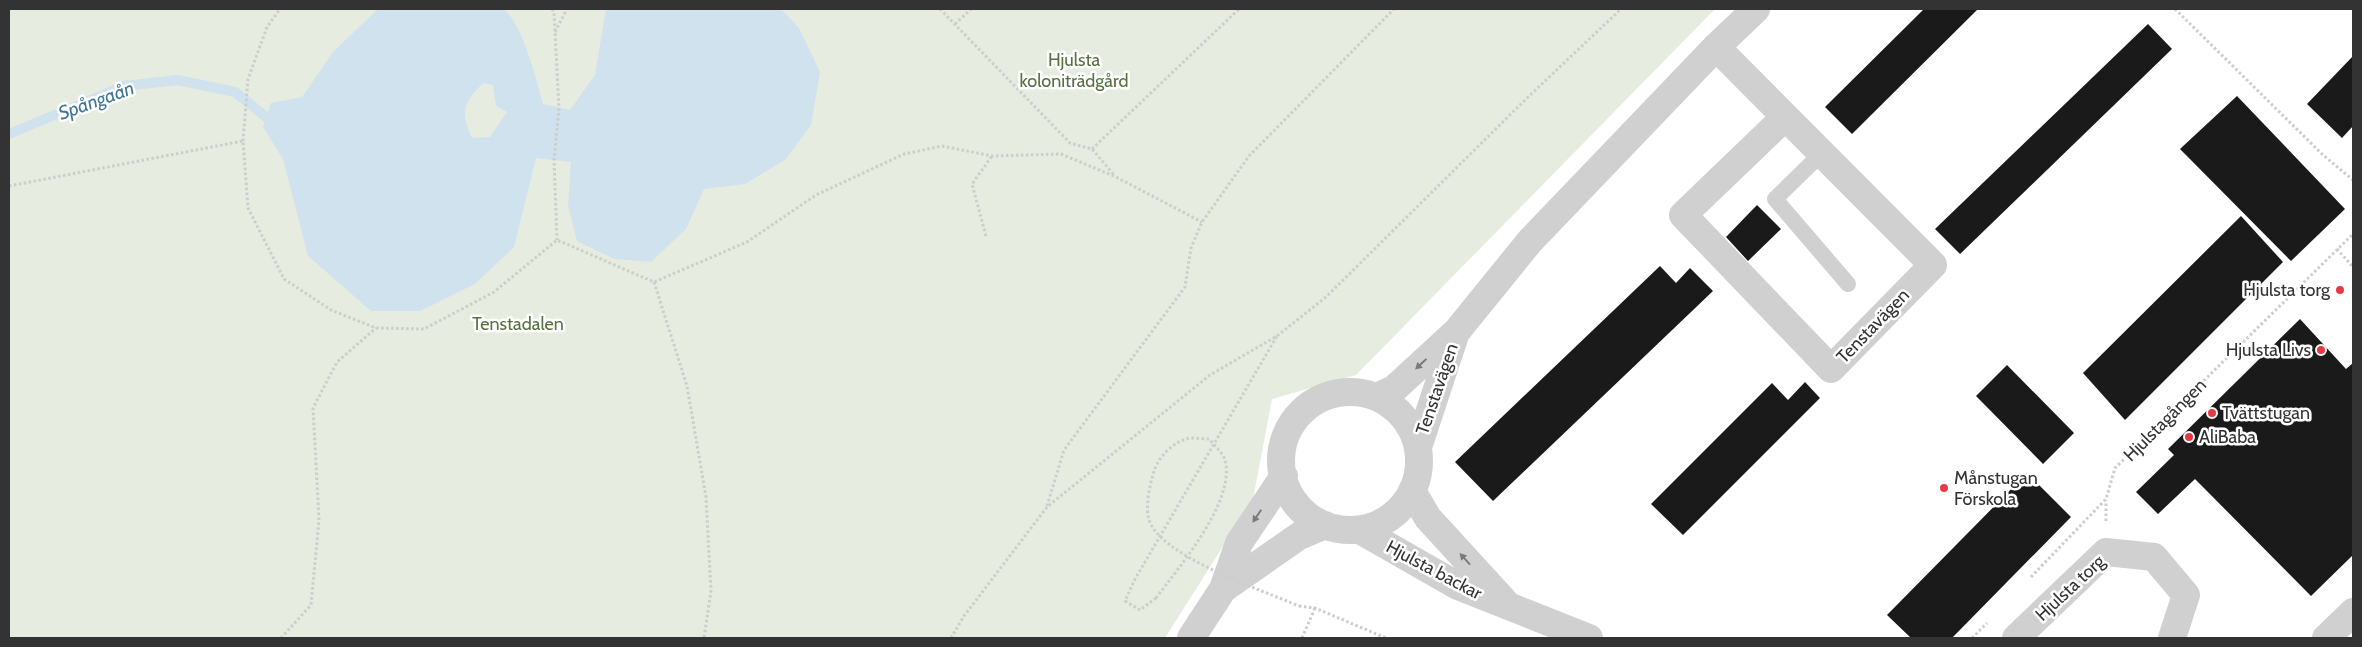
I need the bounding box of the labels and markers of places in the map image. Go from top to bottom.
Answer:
place label: Hjulsta torg [2243,279,2331,301]
marker: Hjulsta torg [2334,284,2346,296]
place label: Hjulsta Livs [2226,339,2311,361]
marker: Hjulsta Livs [2315,344,2327,356]
place label: Tvättstugan [2222,402,2310,424]
marker: Tvättstugan [2206,407,2218,419]
place label: AliBaba [2199,426,2256,448]
marker: AliBaba [2183,431,2195,443]
place label: Månstugan Förskola [1954,467,2038,510]
marker: Månstugan Förskola [1938,482,1950,494]

